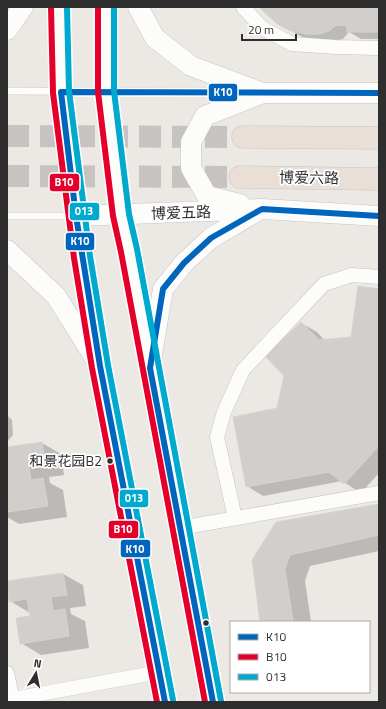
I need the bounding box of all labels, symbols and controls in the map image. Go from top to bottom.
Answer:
scale bar [242,16,296,42]
text: 20 m [248,20,274,39]
line badge: K10 [208,83,238,102]
text: K10 [214,84,232,100]
street label: 博爱六路 [279,165,339,190]
line badge: B10 [49,173,80,192]
text: B10 [54,174,74,190]
street label: 博爱五路 [151,200,211,225]
line badge: 013 [69,202,100,221]
text: 013 [75,203,93,219]
line badge: K10 [65,232,95,251]
text: K10 [71,233,89,249]
place label: 和景花园B2 [30,450,102,471]
marker: 和景花园B2 [105,456,115,466]
line badge: 013 [119,489,149,508]
text: 013 [125,490,143,506]
line badge: B10 [108,520,139,539]
text: B10 [113,521,133,537]
line badge: K10 [120,539,151,558]
text: K10 [126,541,144,557]
unlabelled marker [201,618,211,628]
legend [230,621,370,693]
text: K10 [266,627,287,646]
text: B10 [266,647,287,666]
north arrow [16,653,56,693]
text: N [33,655,43,672]
text: 013 [266,667,286,686]

